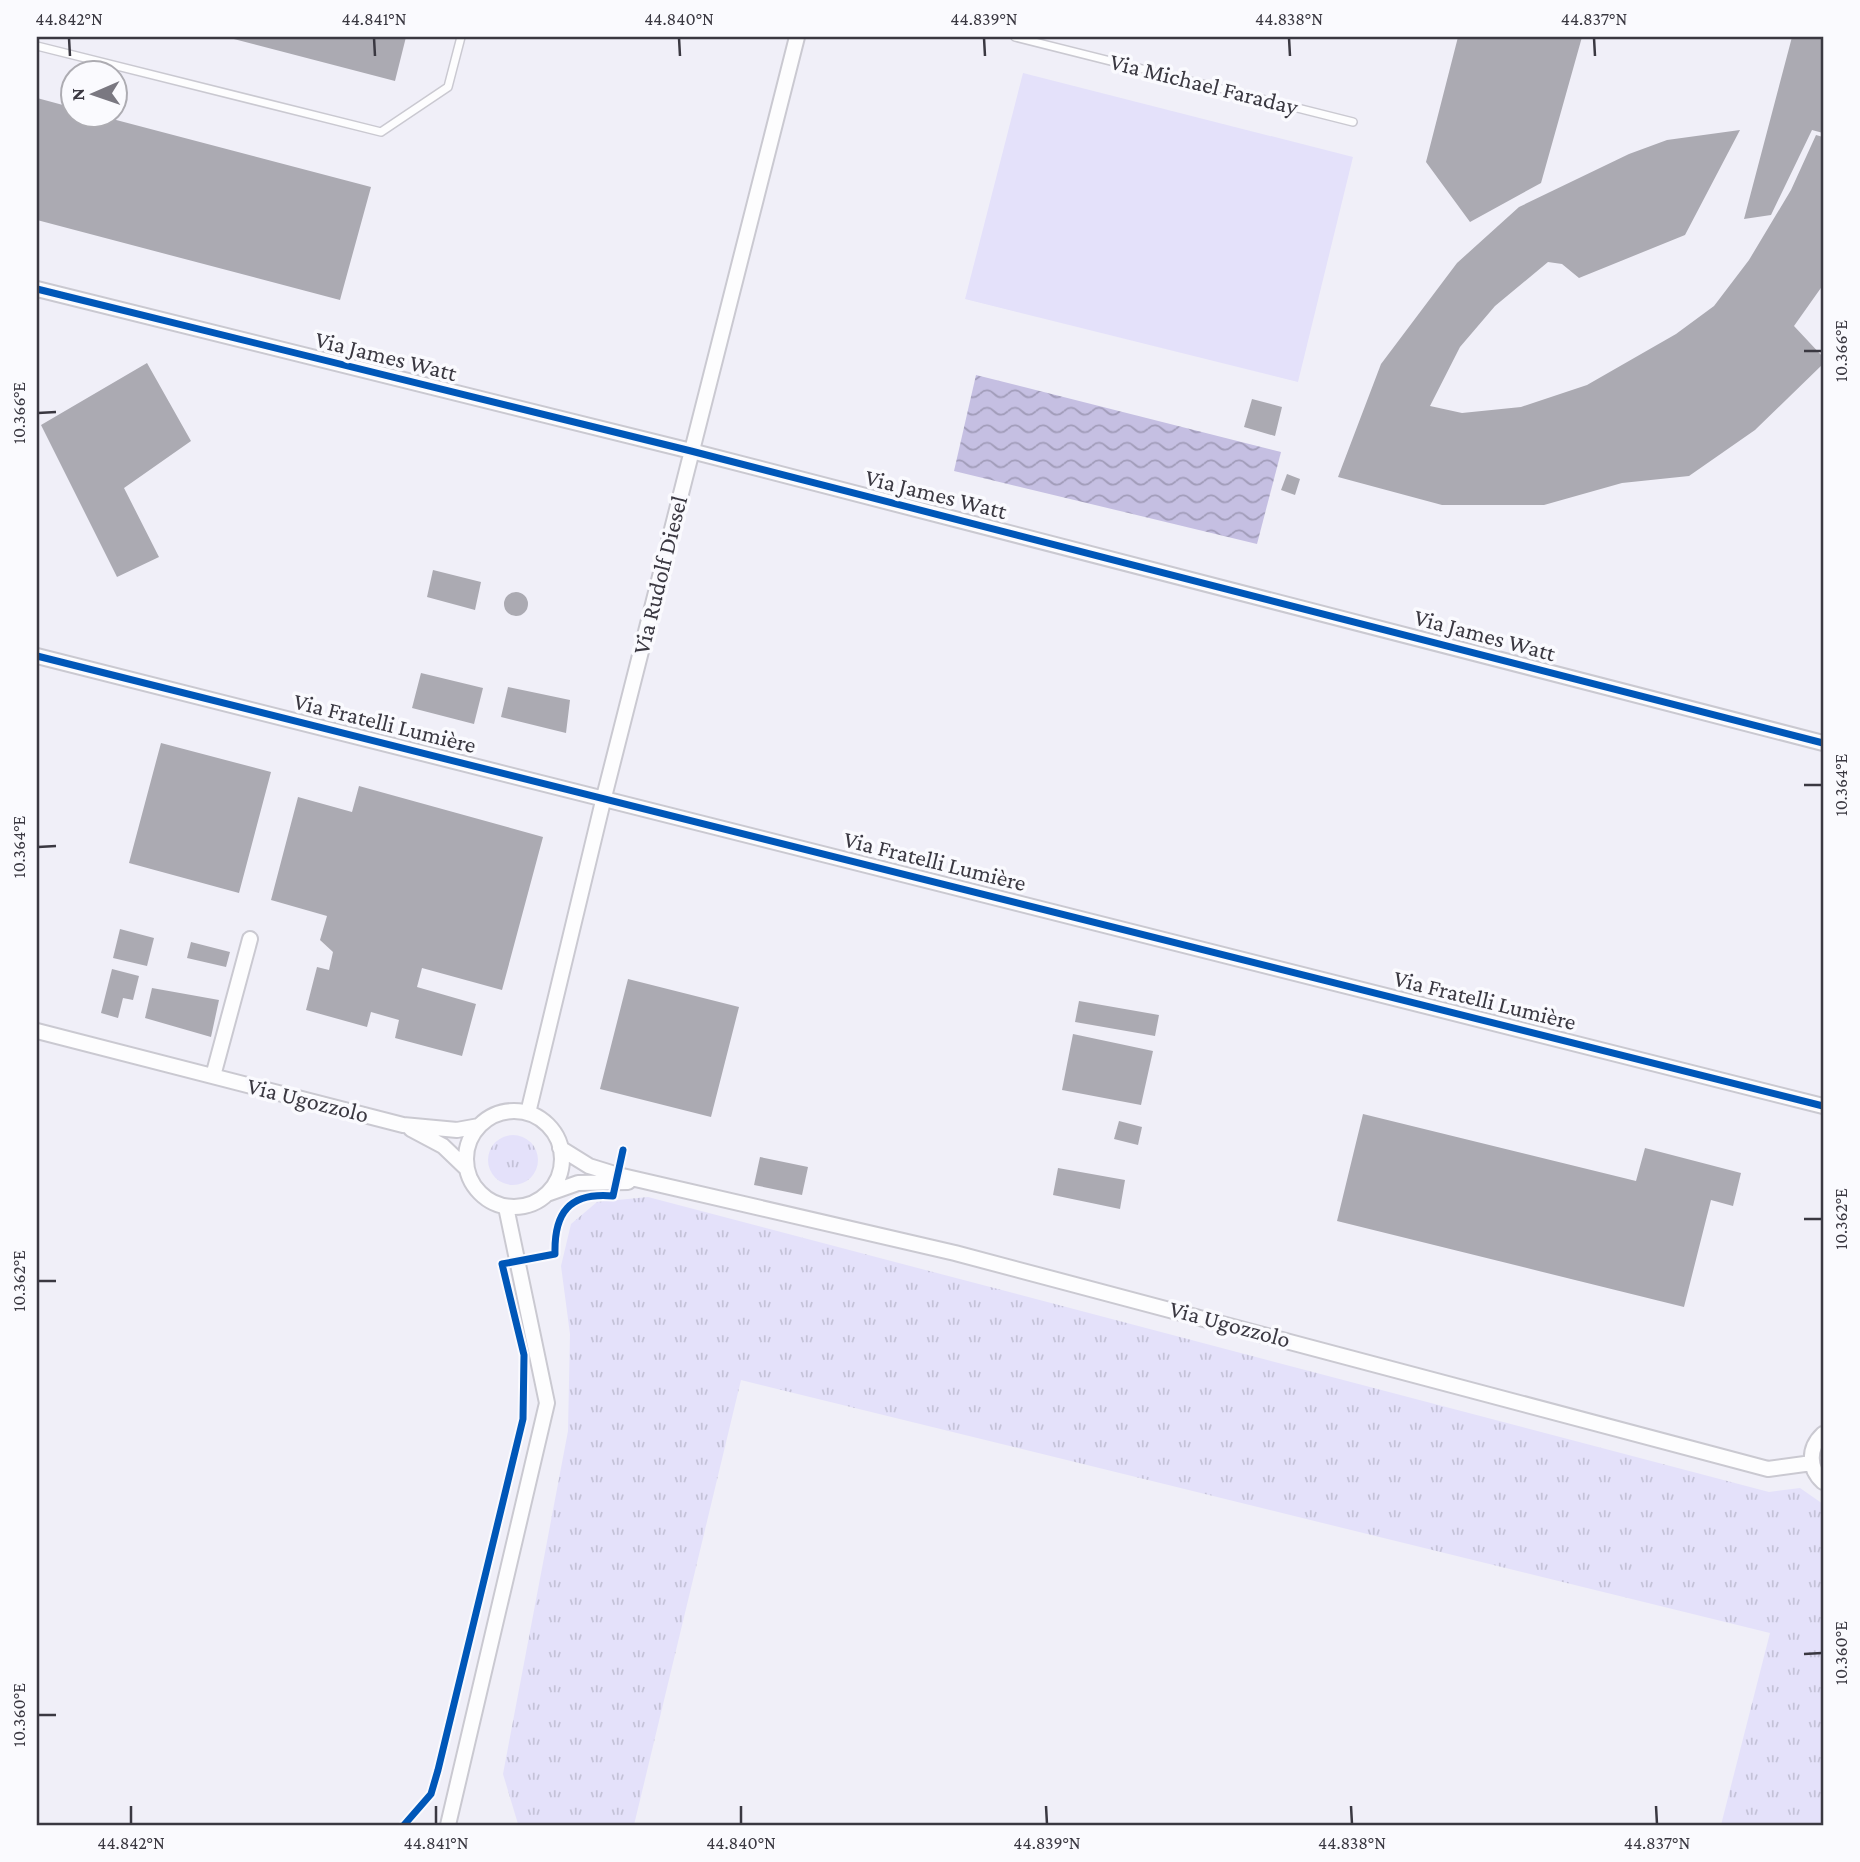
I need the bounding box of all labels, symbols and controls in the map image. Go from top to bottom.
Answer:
text: 44.842°N [35,9,103,29]
text: 44.841°N [341,9,407,29]
text: 44.840°N [644,9,714,29]
text: 44.839°N [950,9,1018,29]
text: 44.838°N [1255,9,1323,29]
text: 44.837°N [1561,9,1627,29]
street label: Via Michael Faraday [1107,47,1302,120]
north arrow [60,60,130,130]
text: N [67,88,88,101]
text: 10.366°E [1831,320,1851,382]
street label: Via James Watt [312,325,461,386]
text: 10.366°E [9,382,29,444]
street label: Via James Watt [862,463,1011,524]
street label: Via Rudolf Diesel [627,493,692,657]
street label: Via James Watt [1412,603,1560,667]
street label: Via Fratelli Lumière [291,687,479,758]
text: 10.364°E [1831,753,1851,816]
text: 10.364°E [9,815,29,878]
street label: Via Fratelli Lumière [841,825,1029,896]
street label: Via Fratelli Lumière [1391,964,1579,1035]
street label: Via Ugozzolo [245,1071,372,1128]
text: 10.362°E [1831,1188,1851,1250]
text: 10.362°E [9,1250,29,1312]
street label: Via Ugozzolo [1167,1294,1294,1353]
text: 10.360°E [1831,1621,1851,1685]
text: 10.360°E [9,1683,29,1747]
text: 44.842°N [97,1833,165,1853]
text: 44.841°N [403,1833,469,1853]
text: 44.840°N [706,1833,776,1853]
text: 44.839°N [1013,1833,1081,1853]
text: 44.838°N [1318,1833,1386,1853]
text: 44.837°N [1624,1833,1690,1853]

